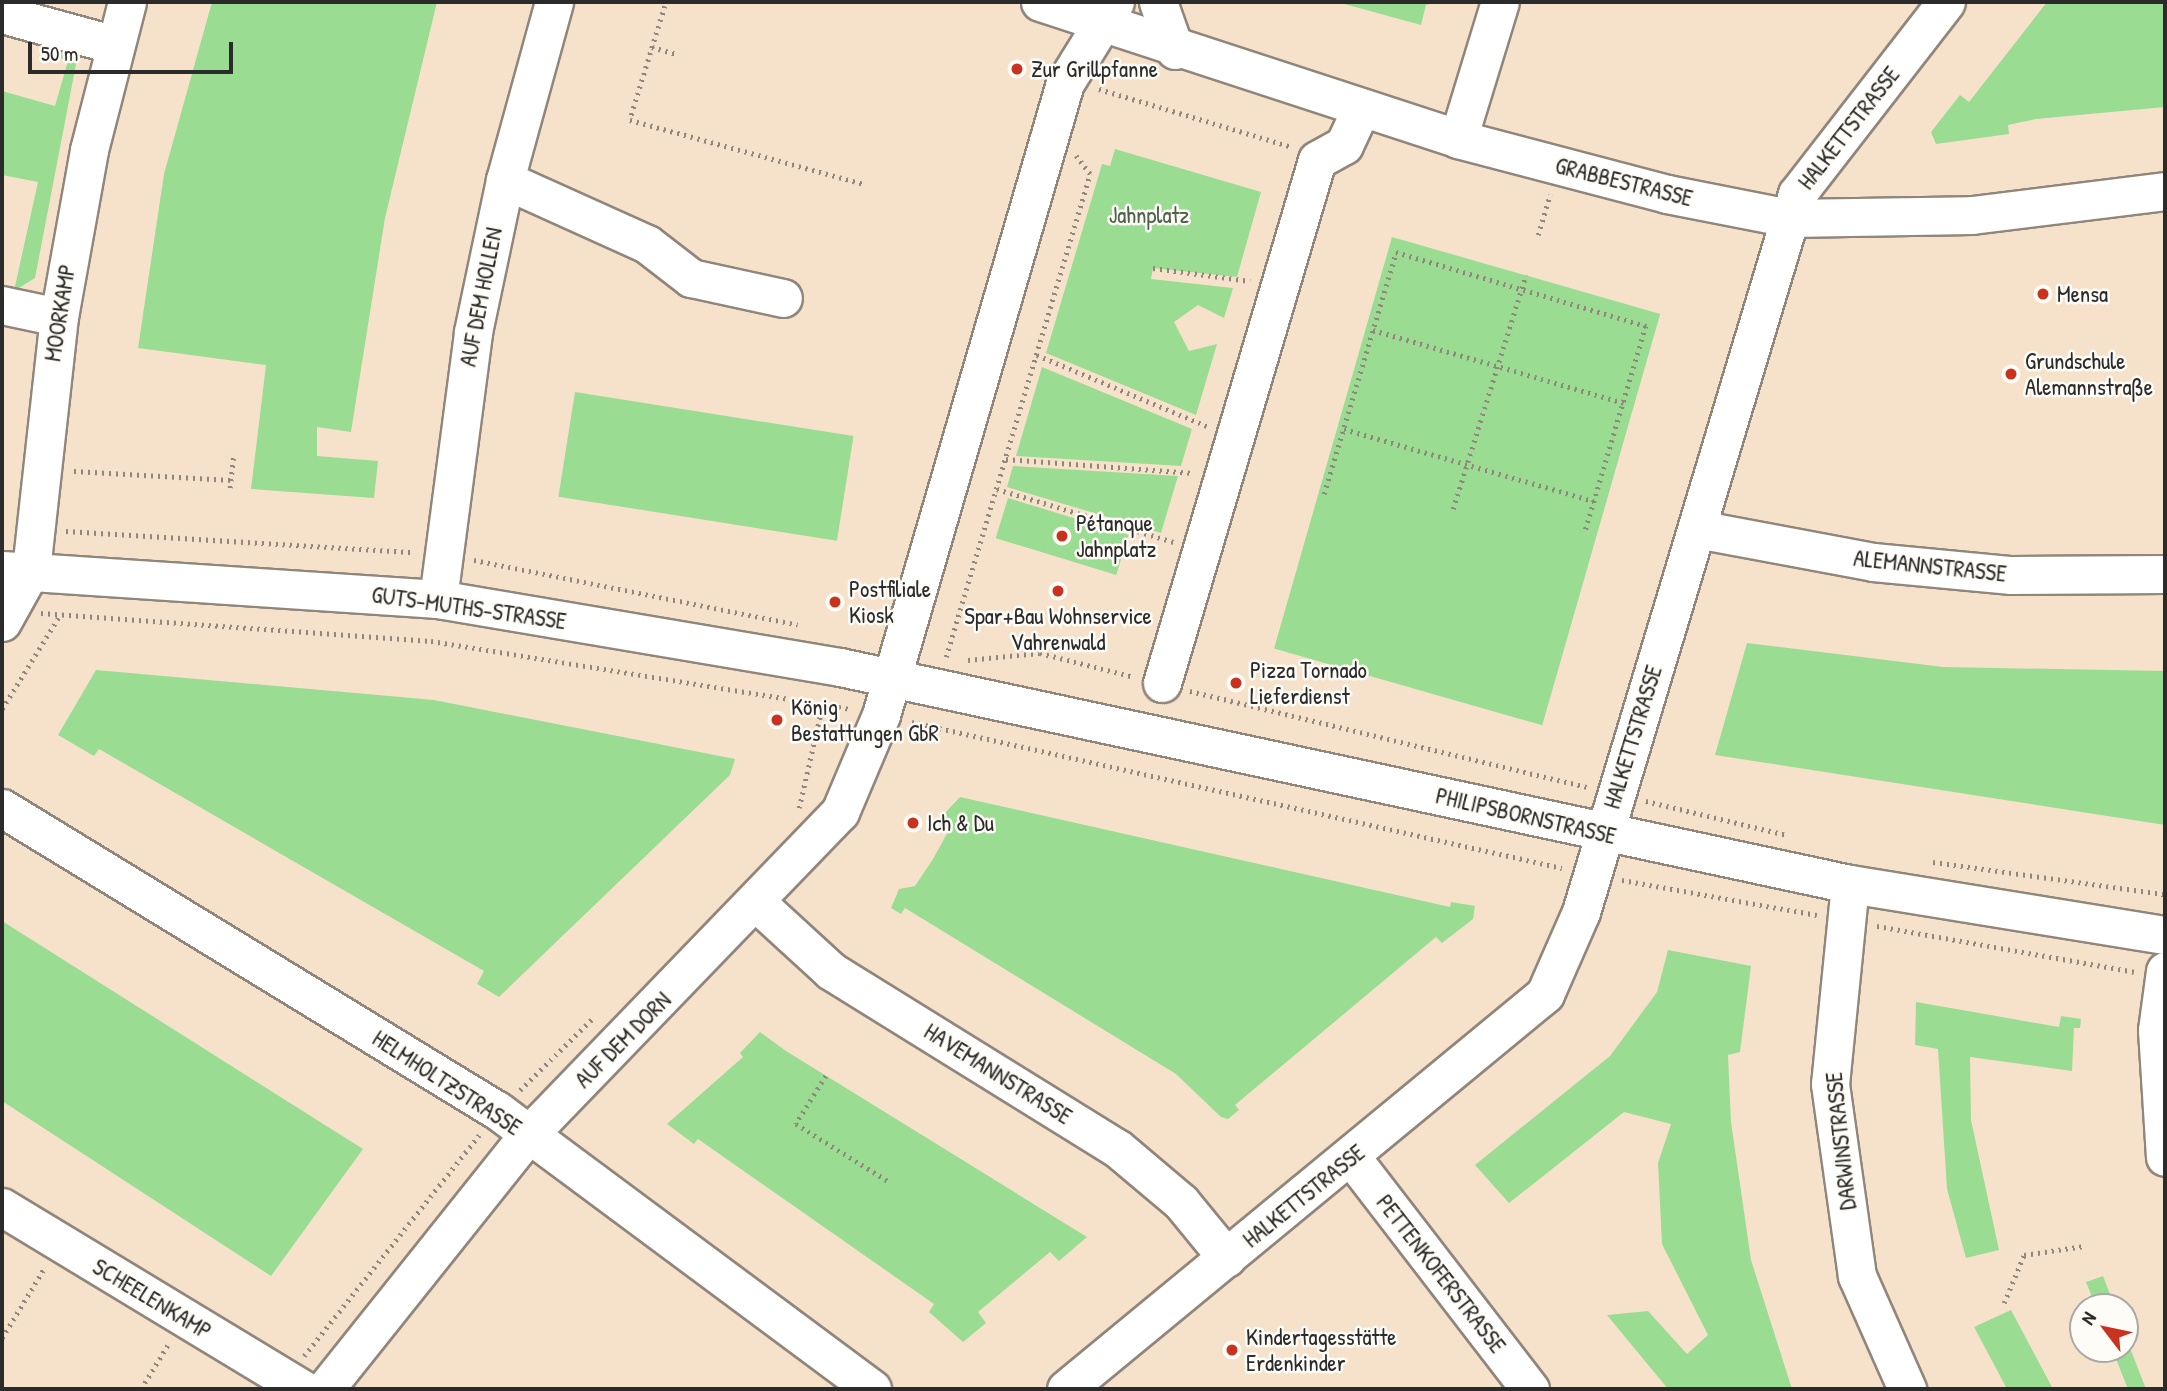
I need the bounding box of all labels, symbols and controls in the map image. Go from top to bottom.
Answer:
scale bar [32,28,236,72]
text: 50 m [41,39,78,68]
place label: Zur Grillpfanne [1031,55,1158,83]
marker: Zur Grillpfanne [1009,61,1025,77]
street label: HALKETTSTRASSE [1792,61,1906,195]
street label: GRABBESTRASSE [1553,152,1695,212]
park label: Jahnplatz [1109,201,1189,229]
street label: AUF DEM HOLLEN [454,225,508,369]
street label: MOORKAMP [39,263,81,363]
place label: Mensa [2057,280,2108,308]
marker: Mensa [2035,286,2051,302]
place label: Grundschule Alemannstraße [2025,347,2153,401]
marker: Grundschule Alemannstraße [2003,366,2019,382]
place label: Pétanque Jahnplatz [1076,509,1156,563]
marker: Pétanque Jahnplatz [1054,528,1070,544]
street label: ALEMANNSTRASSE [1852,544,2008,588]
place label: Postfiliale Kiosk [849,575,931,629]
street label: GUTS-MUTHS-STRASSE [370,581,568,635]
marker: Spar+Bau Wohnservice Vahrenwald [1050,583,1066,599]
marker: Postfiliale Kiosk [827,594,843,610]
place label: Spar+Bau Wohnservice Vahrenwald [964,602,1152,656]
place label: Pizza Tornado Lieferdienst [1250,656,1367,710]
street label: HALKETTSTRASSE [1598,662,1668,812]
marker: Pizza Tornado Lieferdienst [1228,675,1244,691]
place label: König Bestattungen GbR [791,693,939,747]
marker: König Bestattungen GbR [769,712,785,728]
street label: PHILIPSBORNSTRASSE [1433,782,1619,850]
place label: Ich & Du [927,809,994,837]
marker: Ich & Du [905,815,921,831]
street label: AUF DEM DORN [569,986,677,1094]
street label: HAVEMANNSTRASSE [919,1018,1077,1130]
street label: HELMHOLTZSTRASSE [367,1025,527,1141]
street label: DARWINSTRASSE [1820,1071,1862,1211]
street label: HALKETTSTRASSE [1238,1139,1370,1253]
street label: PETTENKOFERSTRASSE [1371,1189,1511,1359]
street label: SCHEELENKAMP [88,1253,216,1345]
north arrow [2069,1293,2139,1363]
text: N [2074,1307,2102,1329]
place label: Kindertagesstätte Erdenkinder [1246,1323,1396,1377]
marker: Kindertagesstätte Erdenkinder [1224,1342,1240,1358]

